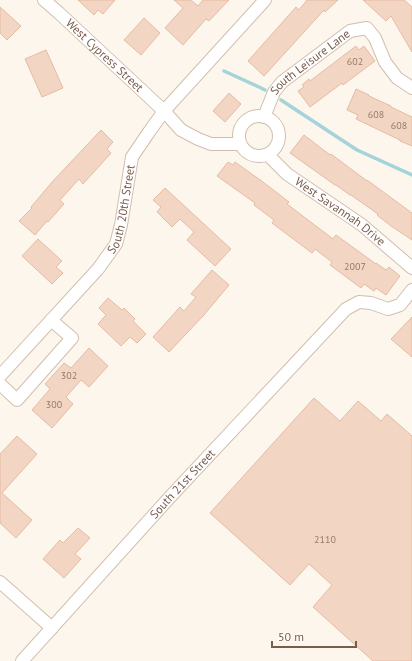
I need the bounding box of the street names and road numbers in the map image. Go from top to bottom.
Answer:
street label: West Cypress Street [63,15,147,95]
street label: South Leisure Lane [267,26,353,98]
street label: South 20th Street [103,164,138,256]
street label: West Savannah Drive [292,174,389,249]
street label: South 21st Street [146,446,218,521]

